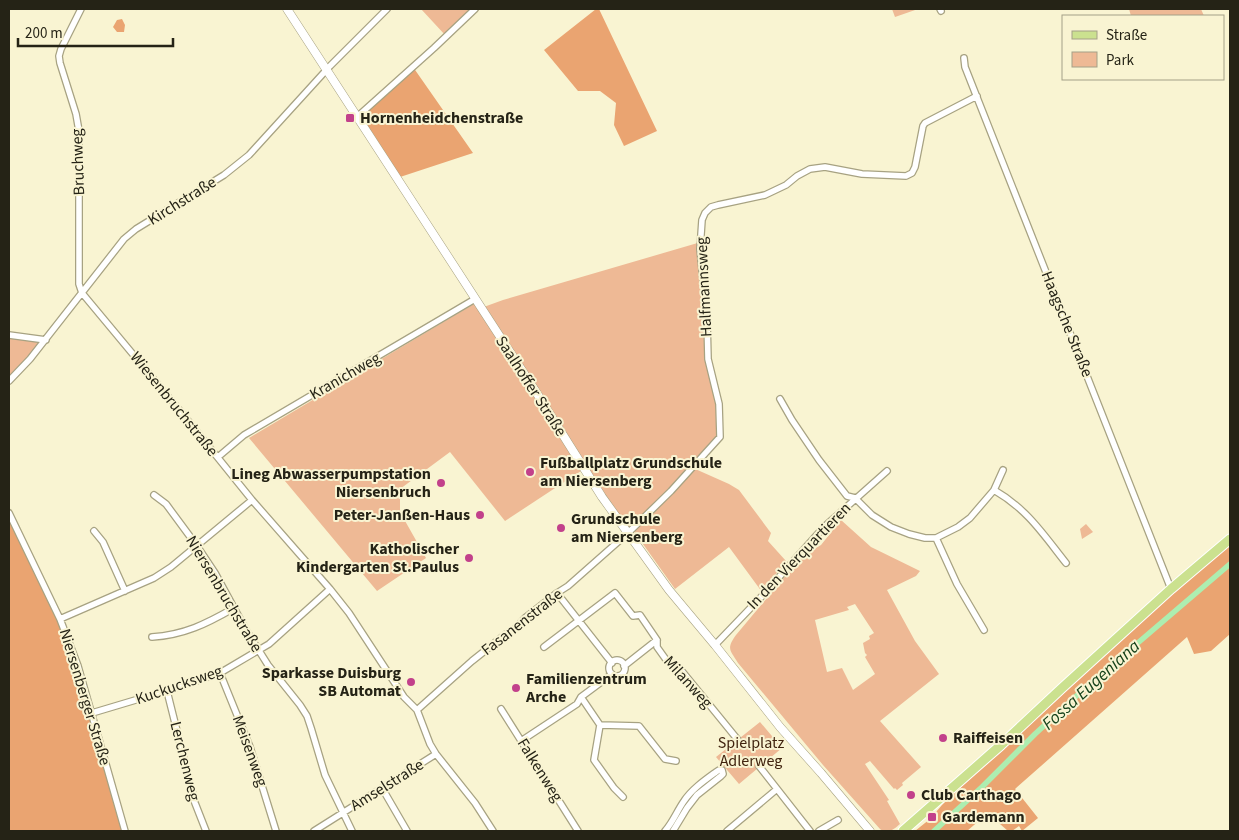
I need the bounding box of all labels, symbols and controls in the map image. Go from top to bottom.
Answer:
scale bar [18,15,172,47]
legend [1062,15,1224,80]
text: 200 m [25,23,63,44]
text: Straße [1106,25,1147,46]
text: Park [1106,50,1135,71]
place label: Hornenheidchenstraße [360,107,523,129]
marker: Hornenheidchenstraße [344,112,356,124]
street label: Bruchweg [66,128,90,196]
street label: Kirchstraße [144,171,220,231]
street label: Halfmannsweg [690,236,718,338]
street label: Haagsche Straße [1036,268,1098,380]
street label: Saalhoffer Straße [490,331,572,441]
street label: Wiesenbruchstraße [125,347,223,461]
street label: Kranichweg [306,347,384,405]
place label: Fußballplatz Grundschule am Niersenberg [540,452,722,492]
place label: Lineg Abwasserpumpstation Niersenbruch [231,463,431,503]
marker: Fußballplatz Grundschule am Niersenberg [524,466,536,478]
marker: Lineg Abwasserpumpstation Niersenbruch [435,477,447,489]
street label: In den Vierquartieren [742,498,856,614]
place label: Peter-Janßen-Haus [334,504,470,526]
place label: Grundschule am Niersenberg [571,508,683,548]
marker: Peter-Janßen-Haus [474,509,486,521]
marker: Grundschule am Niersenberg [555,522,567,534]
street label: Niersenbruchstraße [180,532,268,656]
place label: Katholischer Kindergarten St.Paulus [296,538,460,578]
marker: Katholischer Kindergarten St.Paulus [463,552,475,564]
street label: Fasanenstraße [477,583,567,661]
street label: Niersenberger Straße [54,626,116,768]
water label: Fossa Eugeniana [1036,634,1146,736]
street label: Milanweg [658,651,718,713]
street label: Kuckucksweg [133,660,225,710]
place label: Sparkasse Duisburg SB Automat [262,662,401,702]
place label: Familienzentrum Arche [525,668,647,708]
marker: Sparkasse Duisburg SB Automat [405,676,417,688]
marker: Familienzentrum Arche [510,682,522,694]
street label: Meisenweg [227,712,273,790]
street label: Lerchenweg [165,719,205,803]
place label: Raiffeisen [953,727,1023,749]
park label: Spielplatz Adlerweg [718,732,784,772]
marker: Raiffeisen [937,732,949,744]
street label: Falkenweg [512,734,568,806]
street label: Amselstraße [346,754,428,816]
place label: Club Carthago [921,784,1021,806]
marker: Club Carthago [905,789,917,801]
place label: Gardemann [942,806,1025,828]
marker: Gardemann [926,811,938,823]

